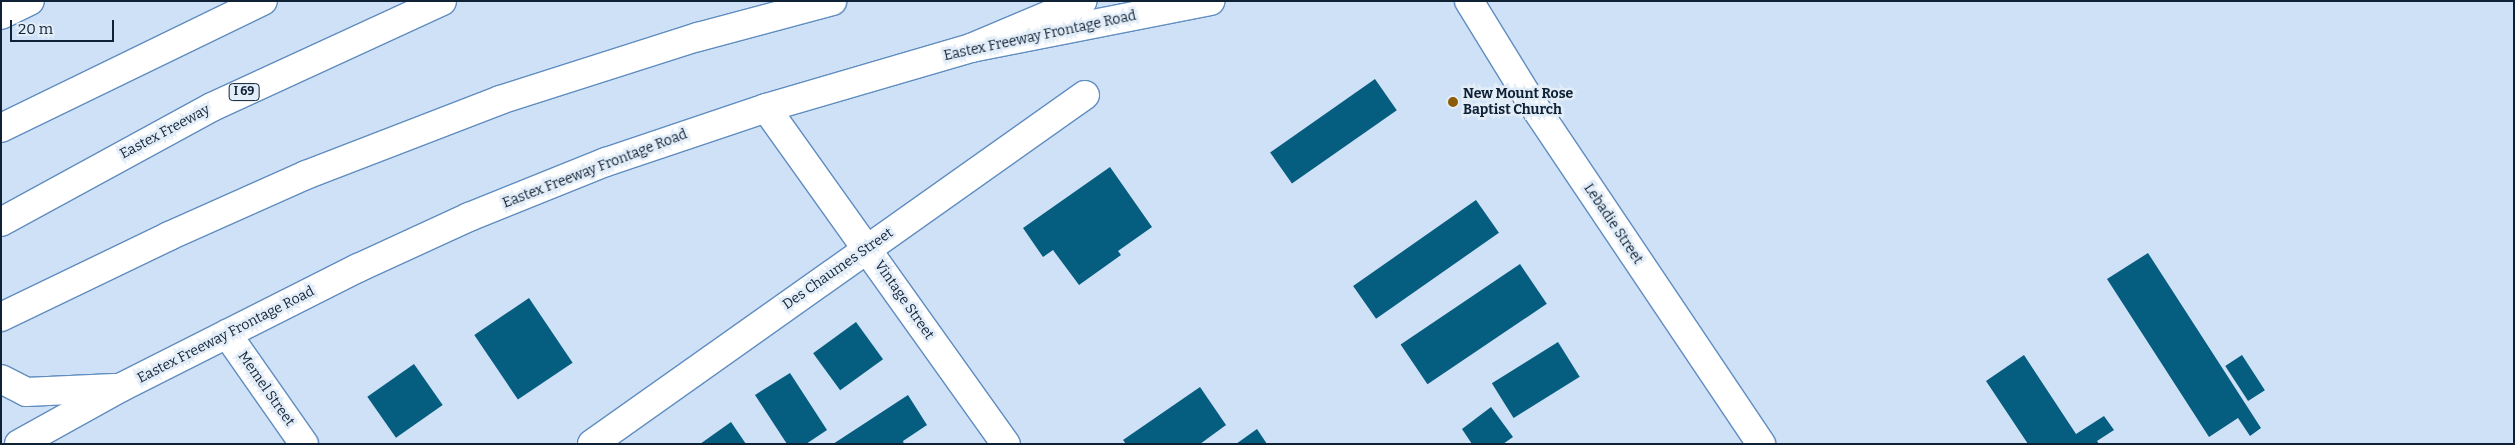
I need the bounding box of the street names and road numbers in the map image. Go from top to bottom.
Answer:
street label: Eastex Freeway Frontage Road [942,7,1138,65]
road number: I 69 [228,82,260,101]
street label: Eastex Freeway [117,101,213,163]
street label: Eastex Freeway Frontage Road [500,126,690,212]
street label: Lebadie Street [1580,181,1646,267]
street label: Des Chaumes Street [780,225,896,313]
street label: Vintage Street [871,257,937,343]
street label: Eastex Freeway Frontage Road [135,283,317,387]
street label: Memel Street [234,348,298,430]

